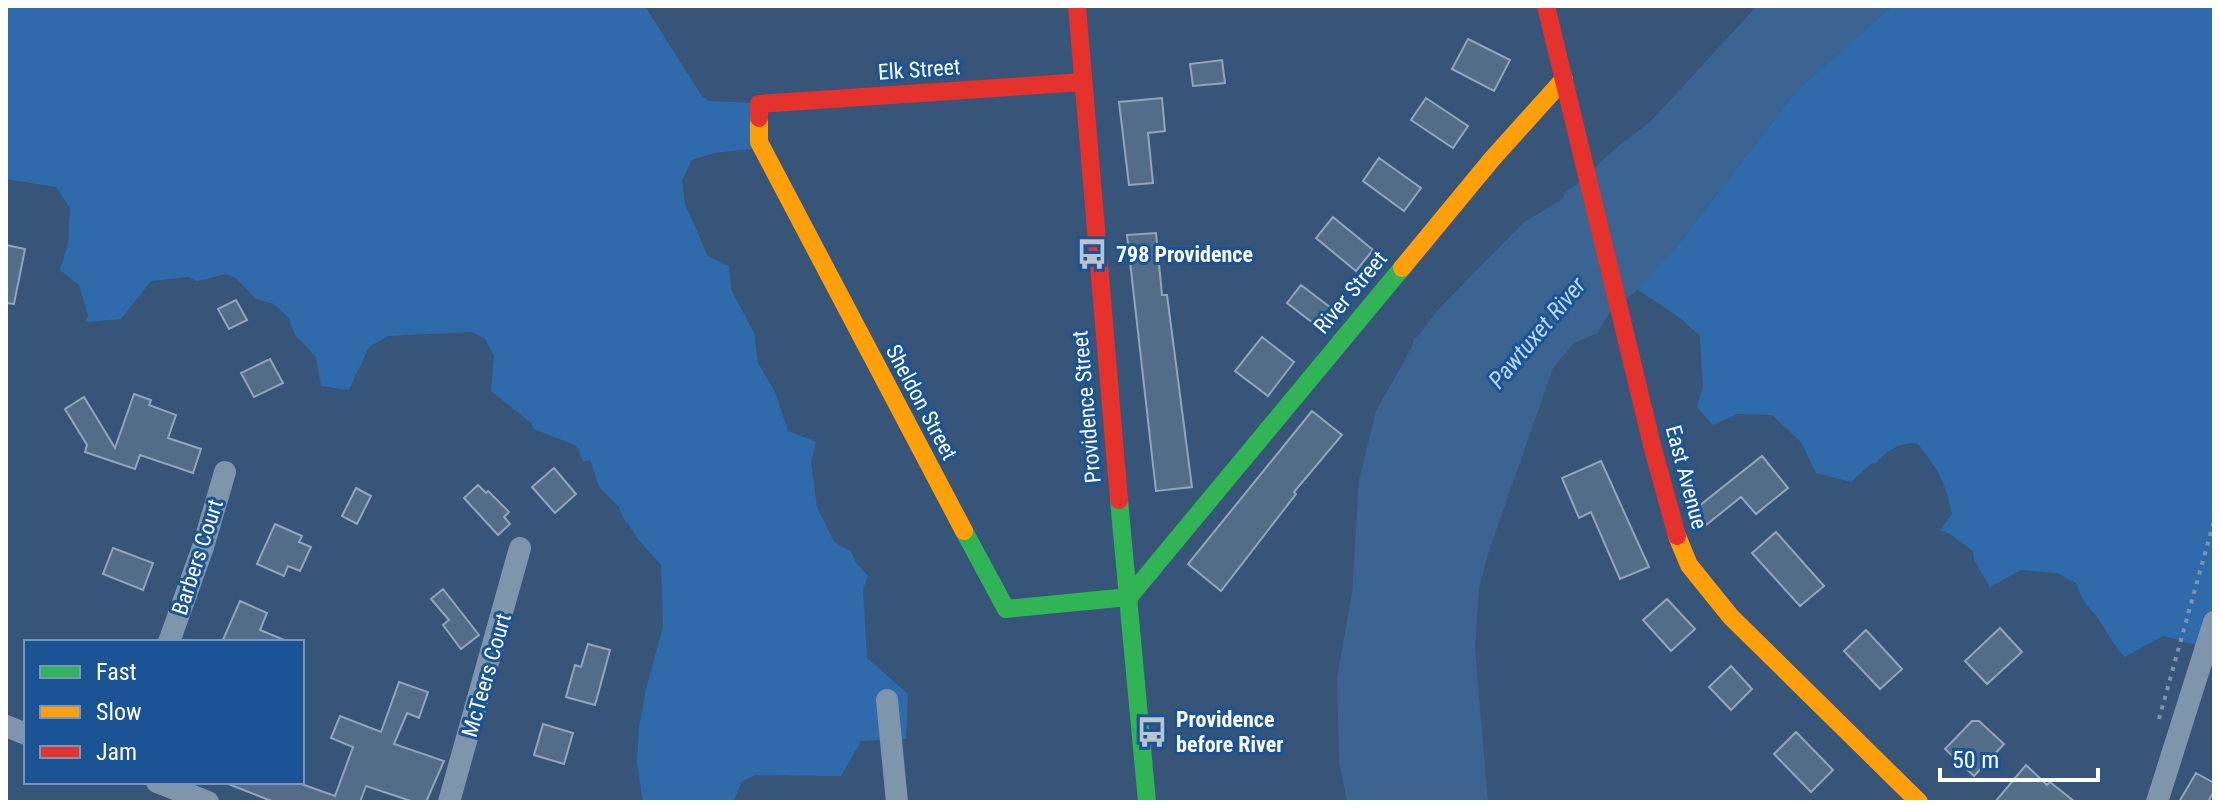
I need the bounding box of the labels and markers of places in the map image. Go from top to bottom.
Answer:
bus stop icon: 798 Providence [1075,237,1109,271]
place label: 798 Providence [1116,242,1253,267]
place label: Providence before River [1176,707,1284,757]
bus stop icon: Providence before River [1135,715,1169,749]

